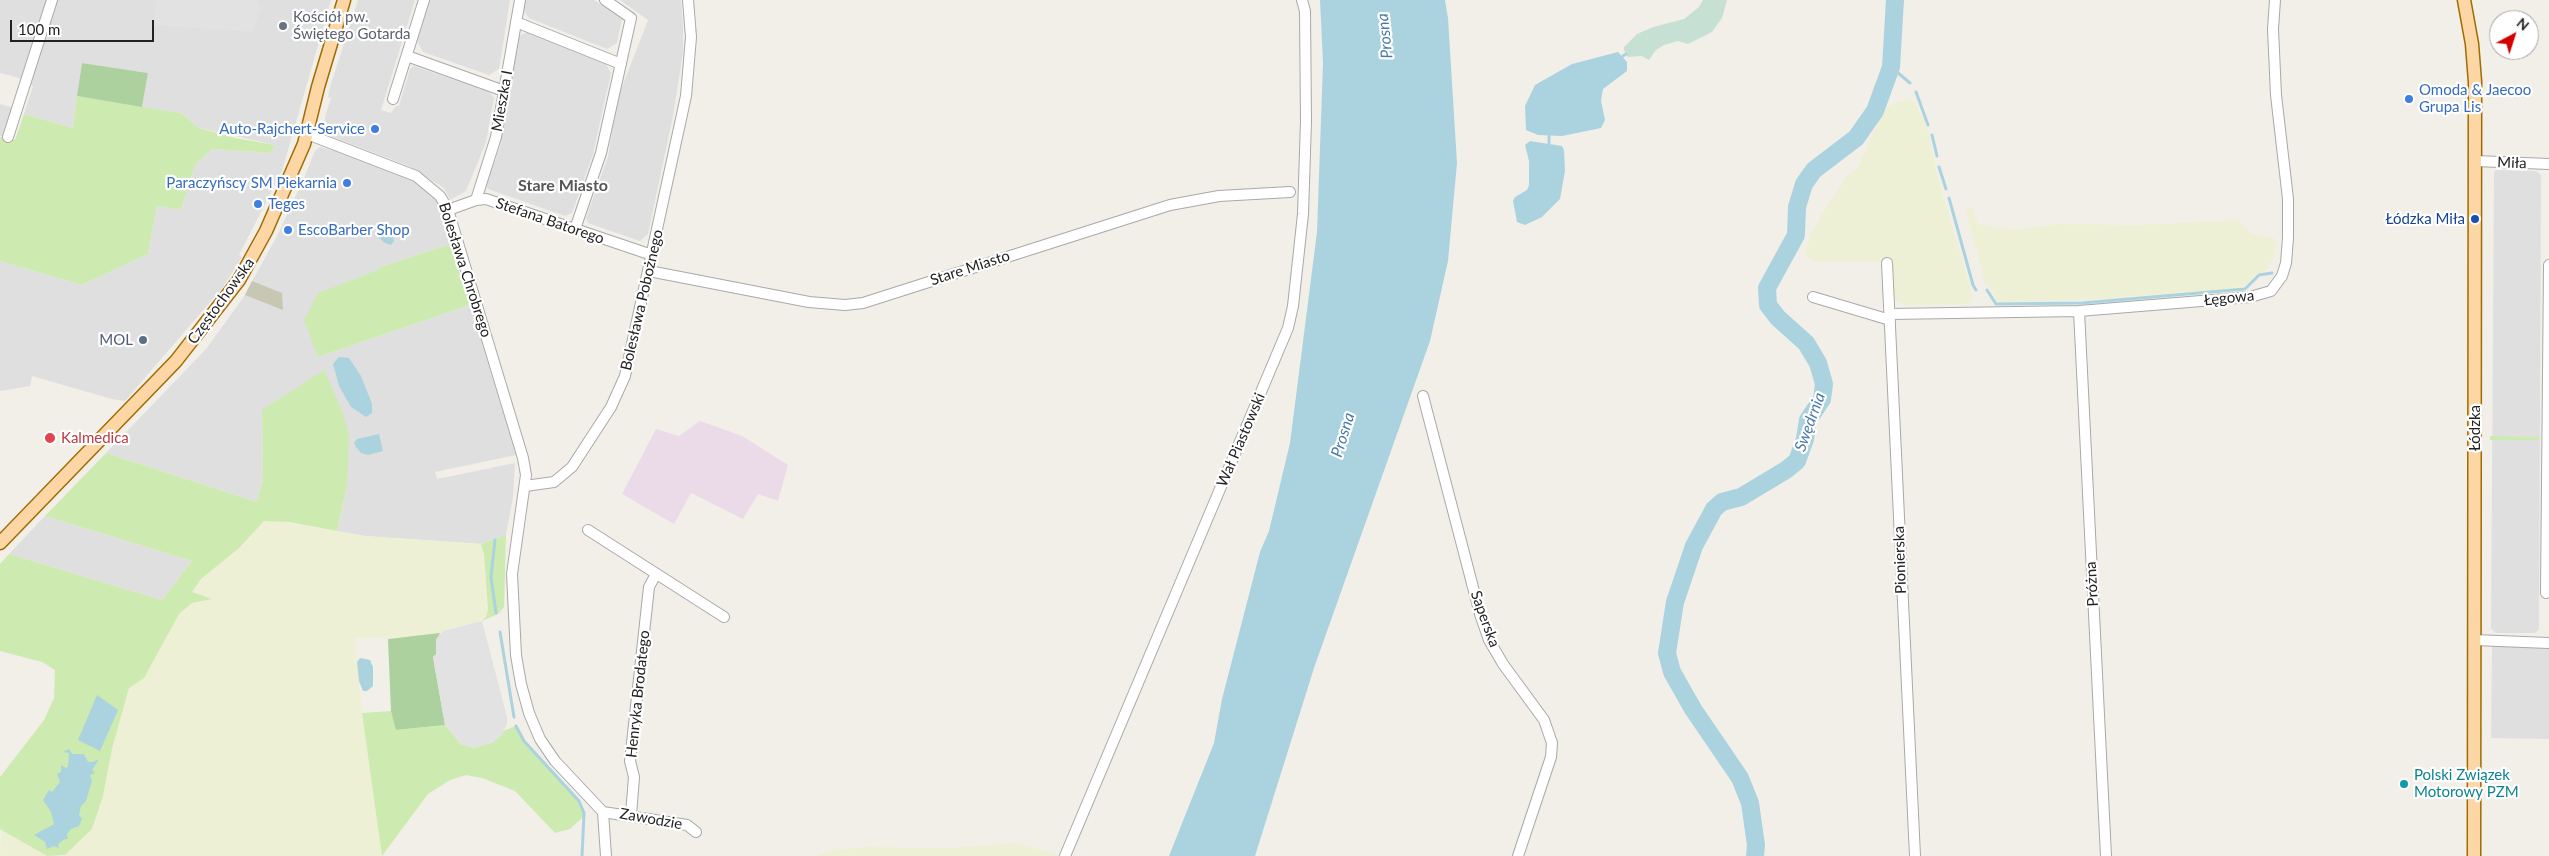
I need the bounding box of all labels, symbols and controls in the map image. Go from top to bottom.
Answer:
place label: Kościół pw. Świętego Gotarda [293,8,411,43]
scale bar [12,10,156,42]
north arrow [2489,10,2539,60]
water label: Prosna [1373,12,1397,60]
text: N [2514,14,2533,34]
text: 100 m [18,20,60,38]
marker: Kościół pw. Świętego Gotarda [277,20,289,32]
street label: Mieszka I [488,69,516,133]
place label: Omoda & Jaecoo Grupa Lis [2419,81,2531,116]
marker: Omoda & Jaecoo Grupa Lis [2403,93,2415,105]
place label: Auto-Rajchert-Service [219,120,365,138]
marker: Auto-Rajchert-Service [369,123,381,135]
street label: Miła [2497,153,2527,173]
place label: Paraczyńscy SM Piekarnia [166,174,337,192]
district label: Stare Miasto [518,176,608,196]
marker: Paraczyńscy SM Piekarnia [341,177,353,189]
street label: Stefana Batorego [493,194,607,248]
place label: Teges [268,195,305,213]
marker: Teges [252,198,264,210]
street label: Bolesława Chrobrego [435,200,495,340]
place label: Łódzka Miła [2386,210,2465,228]
marker: Łódzka Miła [2469,213,2481,225]
place label: EscoBarber Shop [298,221,410,239]
marker: EscoBarber Shop [282,224,294,236]
street label: Bolesława Pobożnego [617,228,667,372]
street label: Stare Miasto [928,247,1012,289]
street label: Częstochowska [184,254,258,348]
street label: Łęgowa [2203,286,2255,310]
place label: MOL [99,331,133,349]
marker: MOL [137,334,149,346]
street label: Wał Piastowski [1213,390,1269,490]
water label: Swędrnia [1791,390,1829,454]
street label: Łódzka [2466,405,2484,451]
water label: Prosna [1327,410,1359,460]
place label: Kalmedica [61,429,129,447]
marker: Kalmedica [43,431,57,445]
street label: Pionierska [1890,526,1910,594]
street label: Próżna [2082,561,2102,607]
street label: Saperska [1466,588,1504,650]
street label: Henryka Brodatego [622,629,654,759]
place label: Polski Związek Motorowy PZM [2414,766,2519,801]
marker: Polski Związek Motorowy PZM [2398,778,2410,790]
street label: Zawodzie [618,805,684,833]

